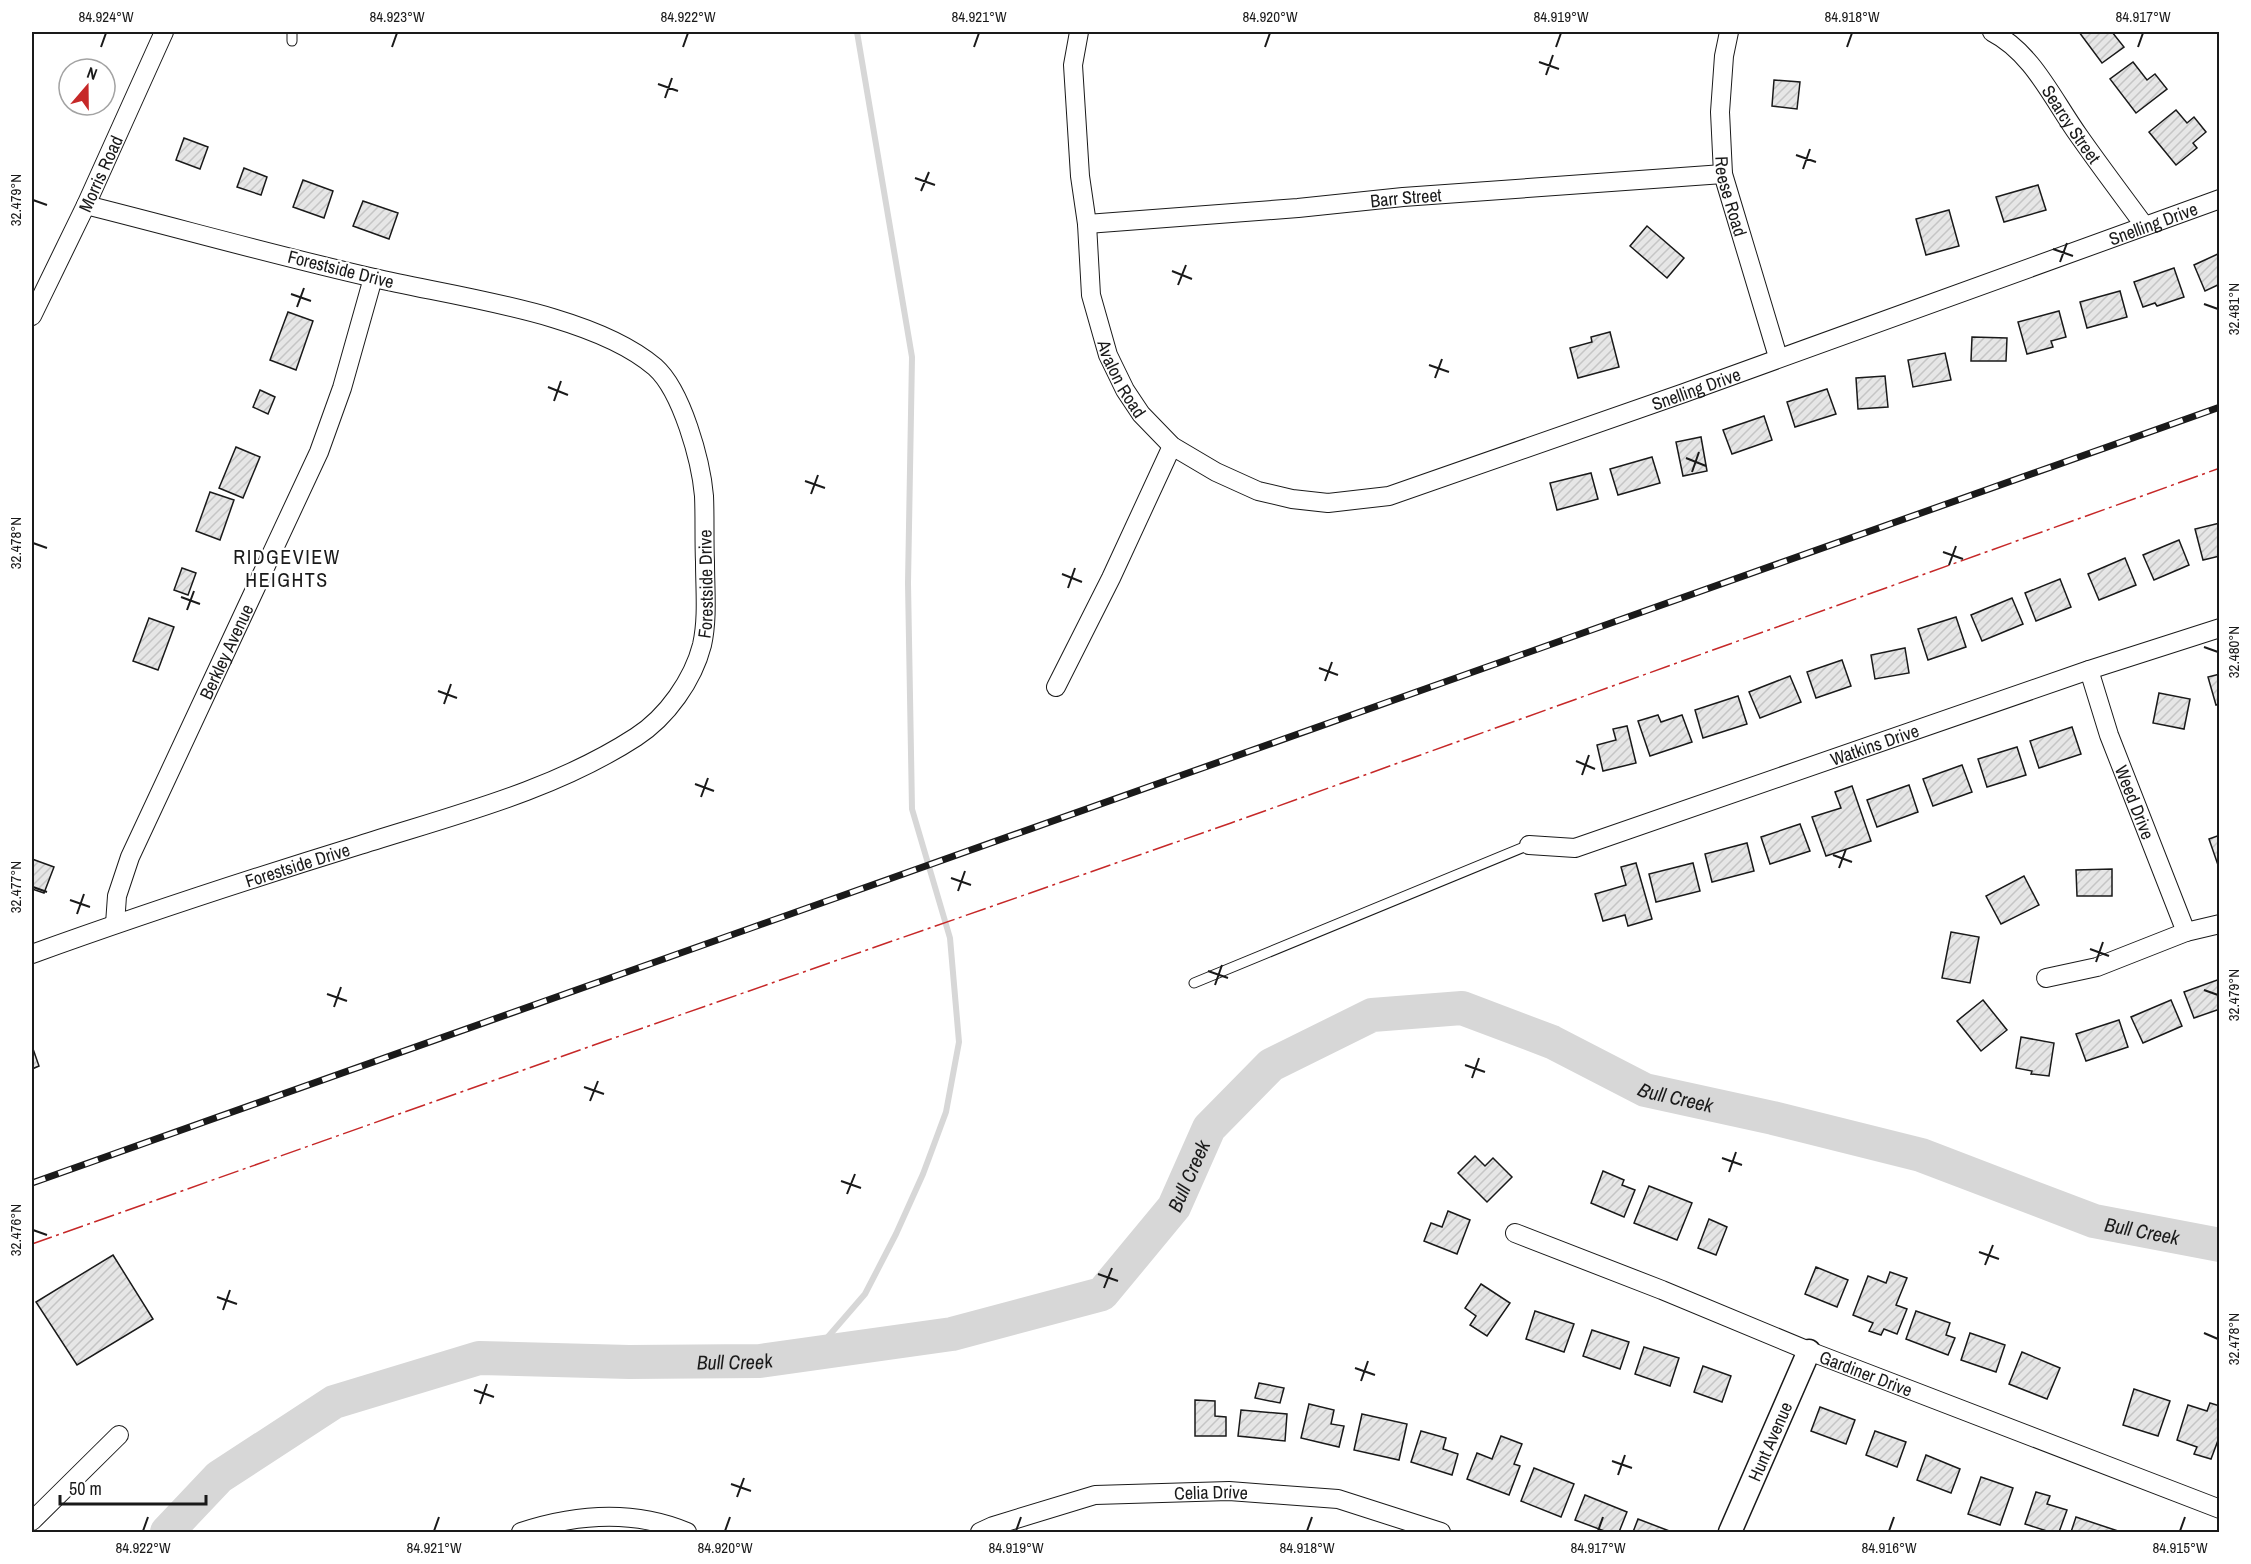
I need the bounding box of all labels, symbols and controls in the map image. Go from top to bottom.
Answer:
text: 84.924°W [78,6,134,27]
text: 84.923°W [369,6,425,27]
text: 84.922°W [660,6,716,27]
text: 84.921°W [951,6,1007,27]
text: 84.920°W [1242,6,1298,27]
text: 84.919°W [1533,6,1589,27]
text: 84.918°W [1824,6,1880,27]
text: 84.917°W [2115,6,2171,27]
north arrow [57,57,117,117]
text: N [84,61,100,85]
street label: Searcy Street [2036,80,2107,168]
street label: Morris Road [72,131,128,216]
street label: Reese Road [1710,156,1753,239]
text: 32.479°N [5,174,26,226]
street label: Barr Street [1369,182,1442,213]
street label: Snelling Drive [2105,196,2201,251]
street label: Forestside Drive [285,244,397,294]
text: 32.481°N [2223,283,2244,335]
street label: Avalon Road [1092,336,1152,422]
street label: Snelling Drive [1648,361,1744,416]
text: 32.478°N [5,517,26,569]
street label: Forestside Drive [691,530,718,640]
district label: RIDGEVIEW HEIGHTS [233,543,341,593]
street label: Berkley Avenue [193,600,259,703]
text: 32.480°N [2223,626,2244,678]
street label: Watkins Drive [1827,717,1922,771]
street label: Weed Drive [2109,761,2161,843]
street label: Forestside Drive [242,836,353,893]
text: 32.477°N [5,861,26,913]
text: 32.479°N [2223,969,2244,1021]
water label: Bull Creek [1633,1075,1717,1118]
water label: Bull Creek [1160,1135,1216,1216]
text: 32.476°N [5,1204,26,1256]
water label: Bull Creek [2102,1210,2183,1251]
text: 32.478°N [2223,1313,2244,1365]
street label: Gardiner Drive [1816,1344,1916,1402]
water label: Bull Creek [696,1346,775,1375]
street label: Hunt Avenue [1741,1398,1798,1485]
scale bar [60,1468,206,1506]
text: 50 m [69,1476,102,1501]
street label: Celia Drive [1174,1478,1249,1505]
text: 84.922°W [115,1537,171,1558]
text: 84.921°W [406,1537,462,1558]
text: 84.920°W [697,1537,753,1558]
text: 84.919°W [988,1537,1044,1558]
text: 84.918°W [1279,1537,1335,1558]
text: 84.917°W [1570,1537,1626,1558]
text: 84.916°W [1861,1537,1917,1558]
text: 84.915°W [2152,1537,2208,1558]

